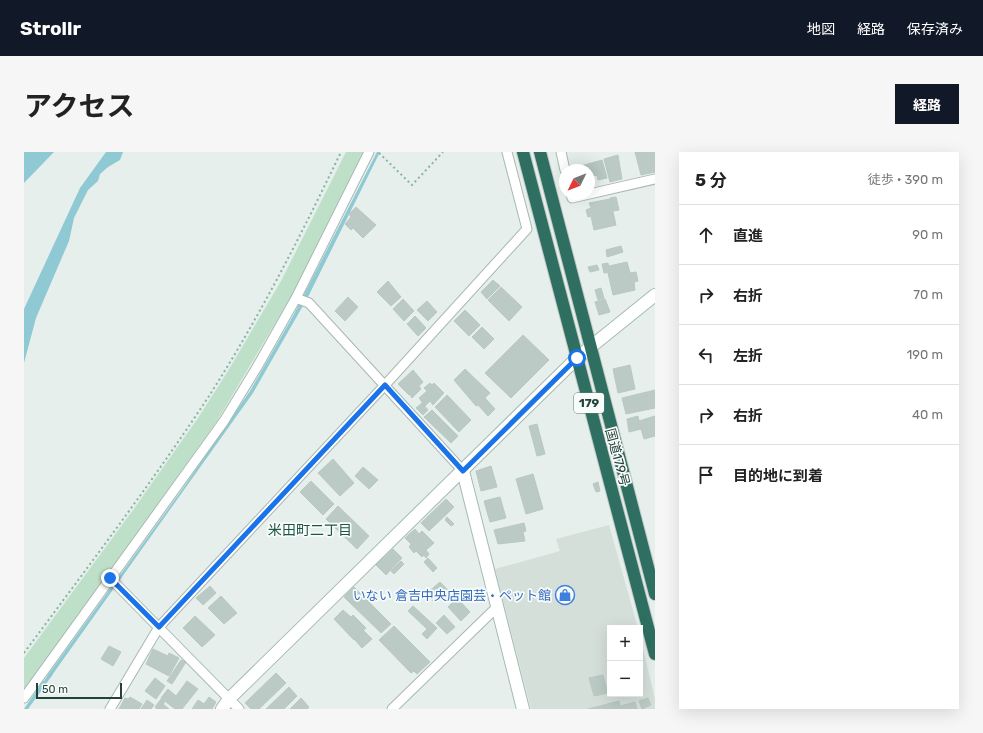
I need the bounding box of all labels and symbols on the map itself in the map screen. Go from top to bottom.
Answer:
north arrow [559,164,595,200]
route start [568,349,586,367]
road number: 179 [574,393,604,413]
street label: 国道179号 [603,427,632,488]
district label: 米田町二丁目 [268,522,352,539]
route end [101,569,119,587]
shop icon: いない 倉吉中央店園芸・ペット館 [554,584,576,606]
place label: いない 倉吉中央店園芸・ペット館 [353,588,551,603]
scale bar [36,681,122,700]

